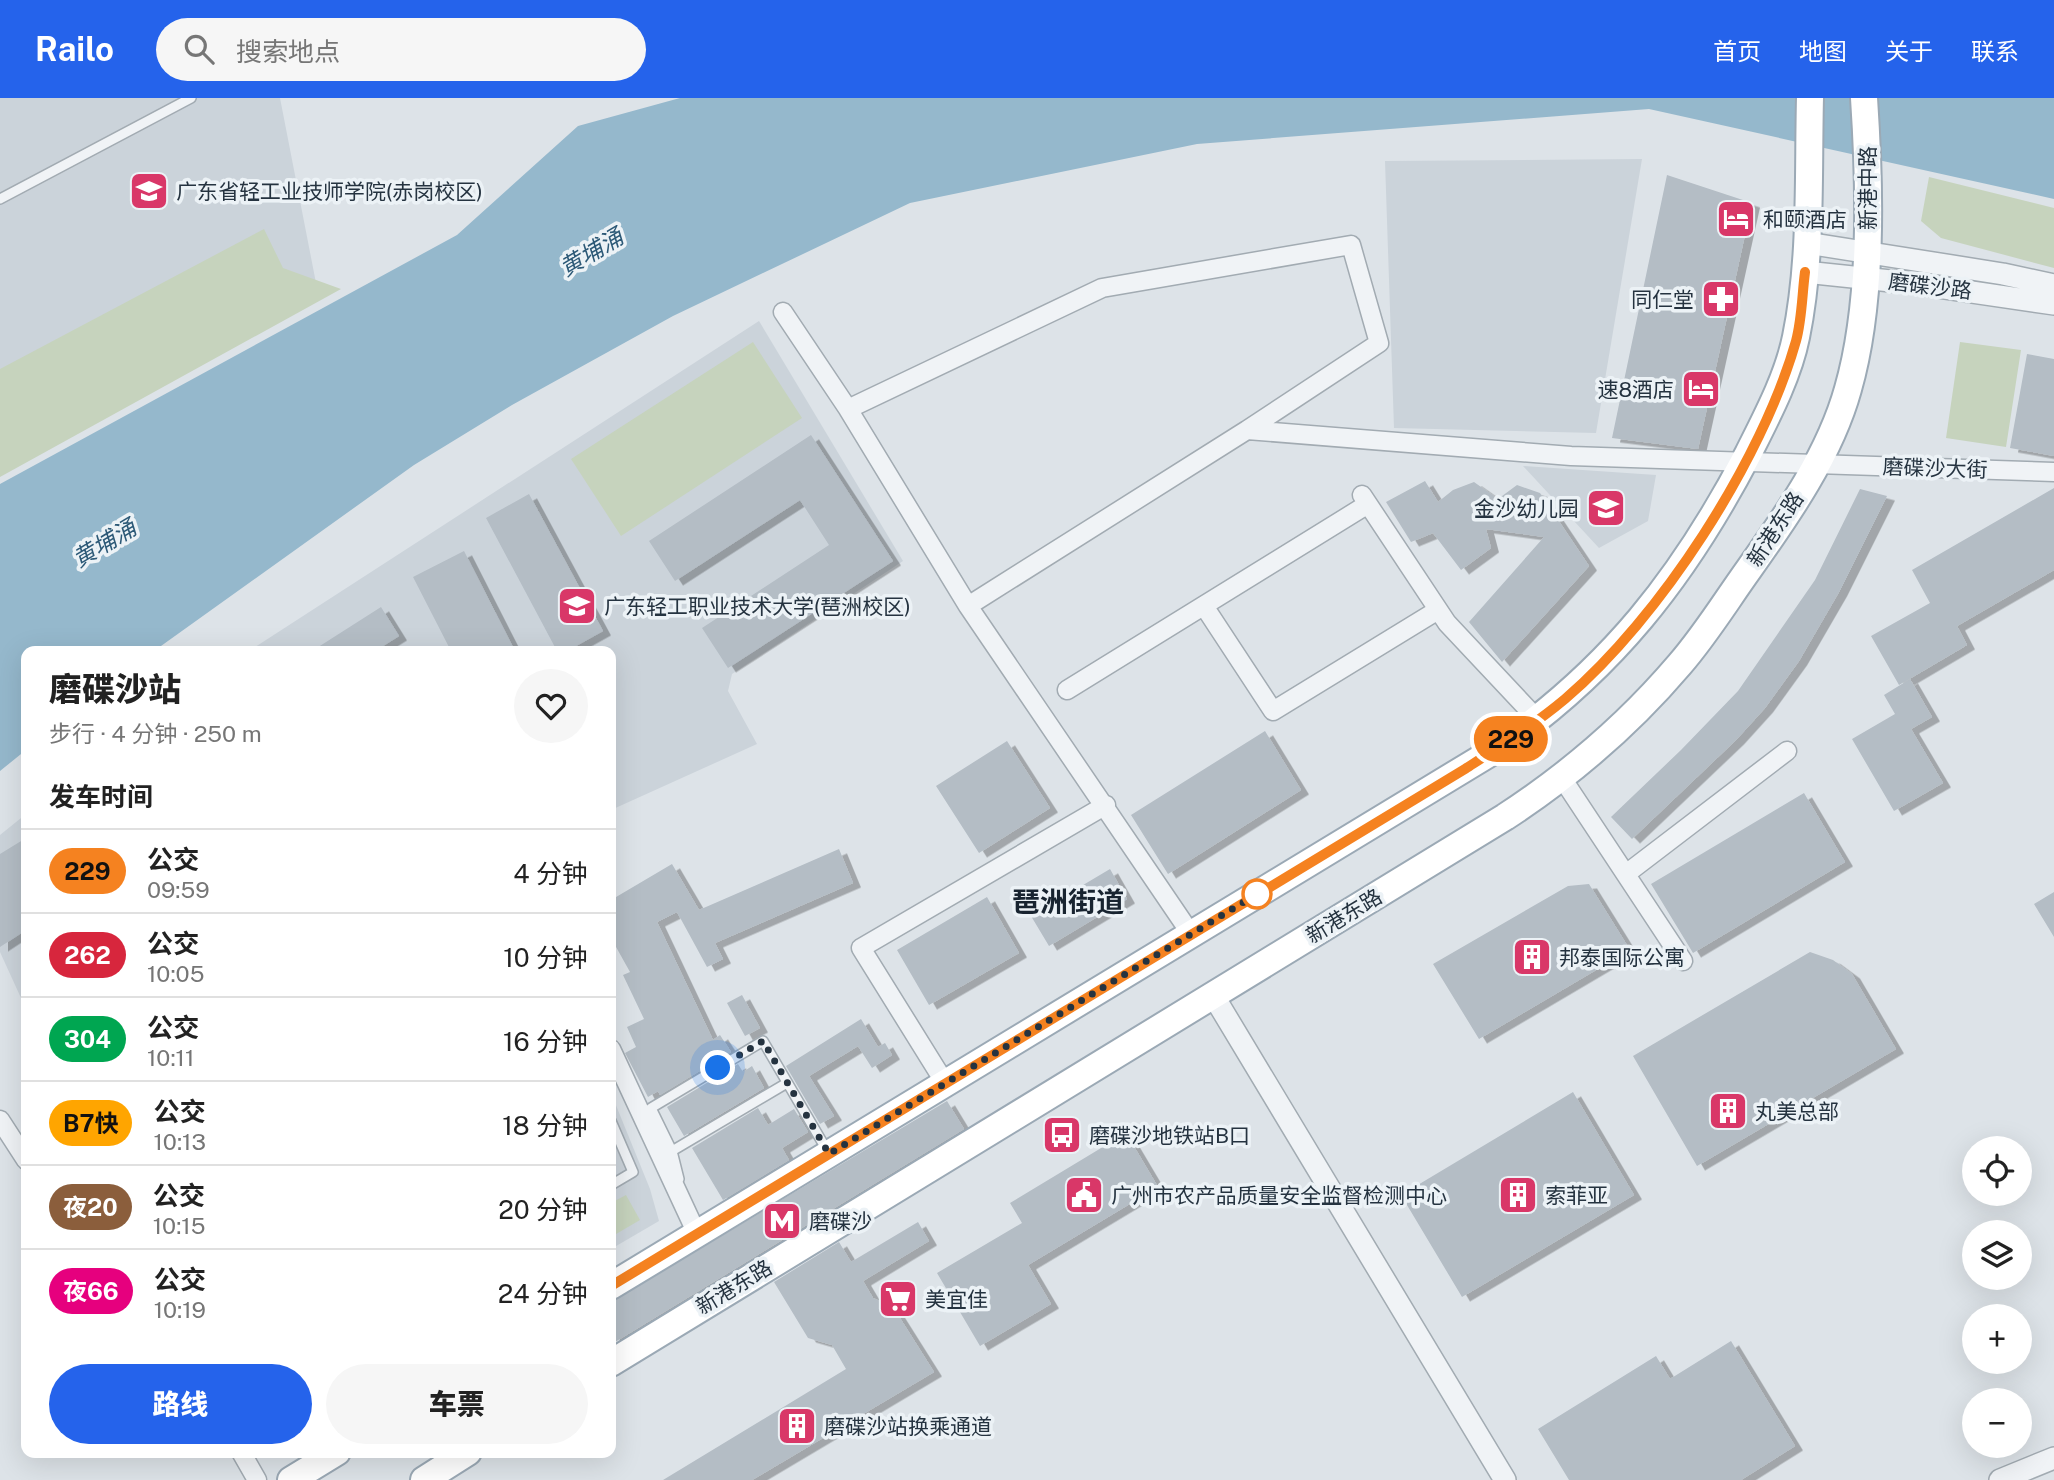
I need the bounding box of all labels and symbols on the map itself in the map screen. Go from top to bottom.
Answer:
street label: 新港中路 [1855,146,1880,230]
school or university icon: 广东省轻工业技师学院(赤岗校区) [128,170,170,212]
place label: 广东省轻工业技师学院(赤岗校区) [176,179,483,204]
hotel icon: 和颐酒店 [1715,198,1757,240]
place label: 和颐酒店 [1763,207,1847,232]
water label: 黄埔涌 [554,221,630,281]
street label: 磨碟沙路 [1887,268,1973,304]
pharmacy icon: 同仁堂 [1700,278,1742,320]
place label: 同仁堂 [1631,287,1694,312]
hotel icon: 速8酒店 [1680,368,1722,410]
place label: 速8酒店 [1597,377,1674,402]
street label: 磨碟沙大街 [1882,454,1988,482]
school or university icon: 金沙幼儿园 [1585,487,1627,529]
street label: 新港东路 [1742,487,1808,571]
place label: 金沙幼儿园 [1474,496,1579,521]
water label: 黄埔涌 [67,512,143,572]
school or university icon: 广东轻工职业技术大学(琶洲校区) [556,585,598,627]
place label: 广东轻工职业技术大学(琶洲校区) [604,594,911,619]
line badge: 229 [1471,716,1551,762]
unlabelled marker [1242,879,1272,909]
street label: 新港东路 [1302,884,1386,948]
district label: 琶洲街道 [1012,885,1124,918]
building icon: 邦泰国际公寓 [1511,936,1553,978]
place label: 邦泰国际公寓 [1559,945,1685,970]
your location [700,1050,735,1085]
building icon: 丸美总部 [1707,1090,1749,1132]
place label: 丸美总部 [1755,1099,1839,1124]
bus stop icon: 磨碟沙地铁站B口 [1041,1114,1083,1156]
place label: 磨碟沙地铁站B口 [1089,1123,1250,1148]
public building icon: 广州市农产品质量安全监督检测中心 [1063,1174,1105,1216]
building icon: 索菲亚 [1497,1174,1539,1216]
place label: 广州市农产品质量安全监督检测中心 [1111,1183,1447,1208]
place label: 索菲亚 [1545,1183,1608,1208]
metro station icon: 磨碟沙 [761,1200,803,1242]
place label: 磨碟沙 [809,1209,872,1234]
street label: 新港东路 [692,1255,776,1319]
supermarket icon: 美宜佳 [877,1278,919,1320]
place label: 美宜佳 [925,1287,988,1312]
building icon: 磨碟沙站换乘通道 [776,1405,818,1447]
place label: 磨碟沙站换乘通道 [824,1414,992,1439]

